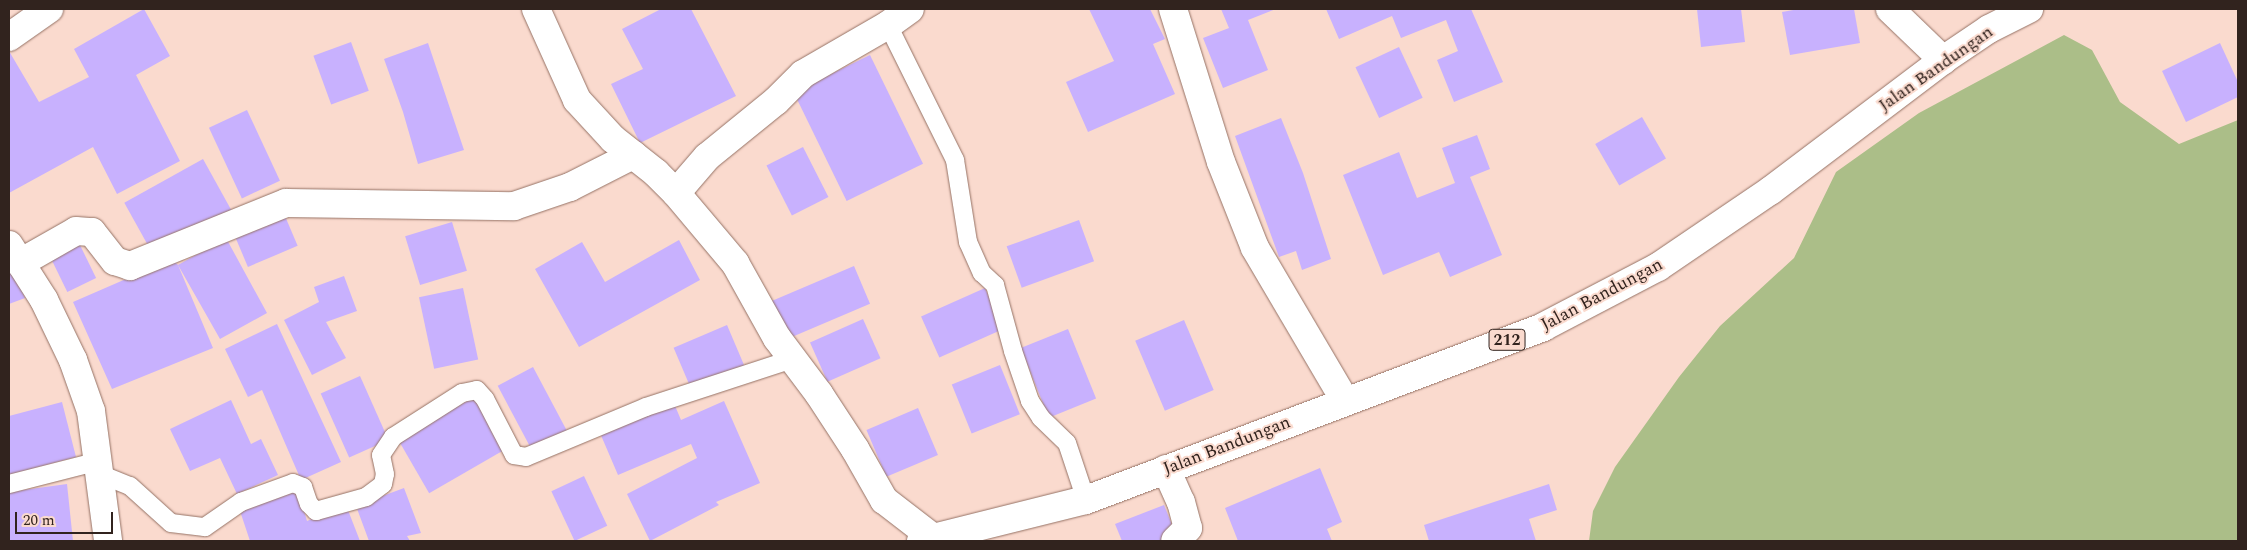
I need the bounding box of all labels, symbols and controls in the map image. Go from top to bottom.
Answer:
street label: Jalan Bandungan [1875,21,1997,117]
street label: Jalan Bandungan [1537,254,1667,336]
road number: 212 [1488,326,1526,354]
street label: Jalan Bandungan [1160,412,1294,480]
scale bar [18,502,115,534]
text: 20 m [23,509,55,532]

